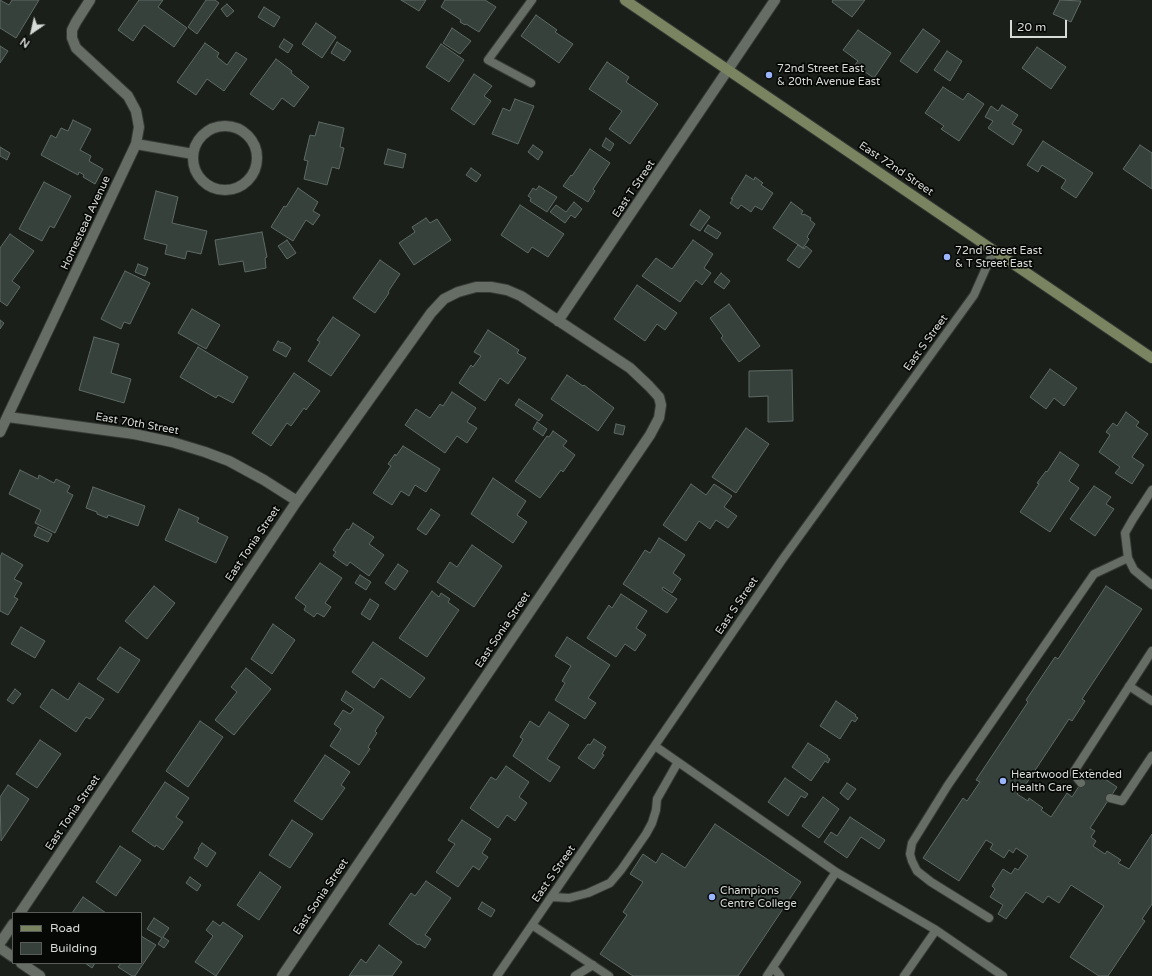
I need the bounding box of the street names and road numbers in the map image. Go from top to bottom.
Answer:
street label: East 72nd Street [856,139,936,199]
street label: East T Street [610,158,658,220]
street label: Homestead Avenue [58,174,114,272]
street label: East S Street [901,312,951,374]
street label: East 70th Street [94,410,180,438]
street label: East Tonia Street [223,504,283,584]
street label: East S Street [713,575,761,637]
street label: East Sonia Street [473,589,533,671]
street label: East Tonia Street [43,773,103,853]
street label: East S Street [530,843,578,905]
street label: East Sonia Street [291,856,351,938]

